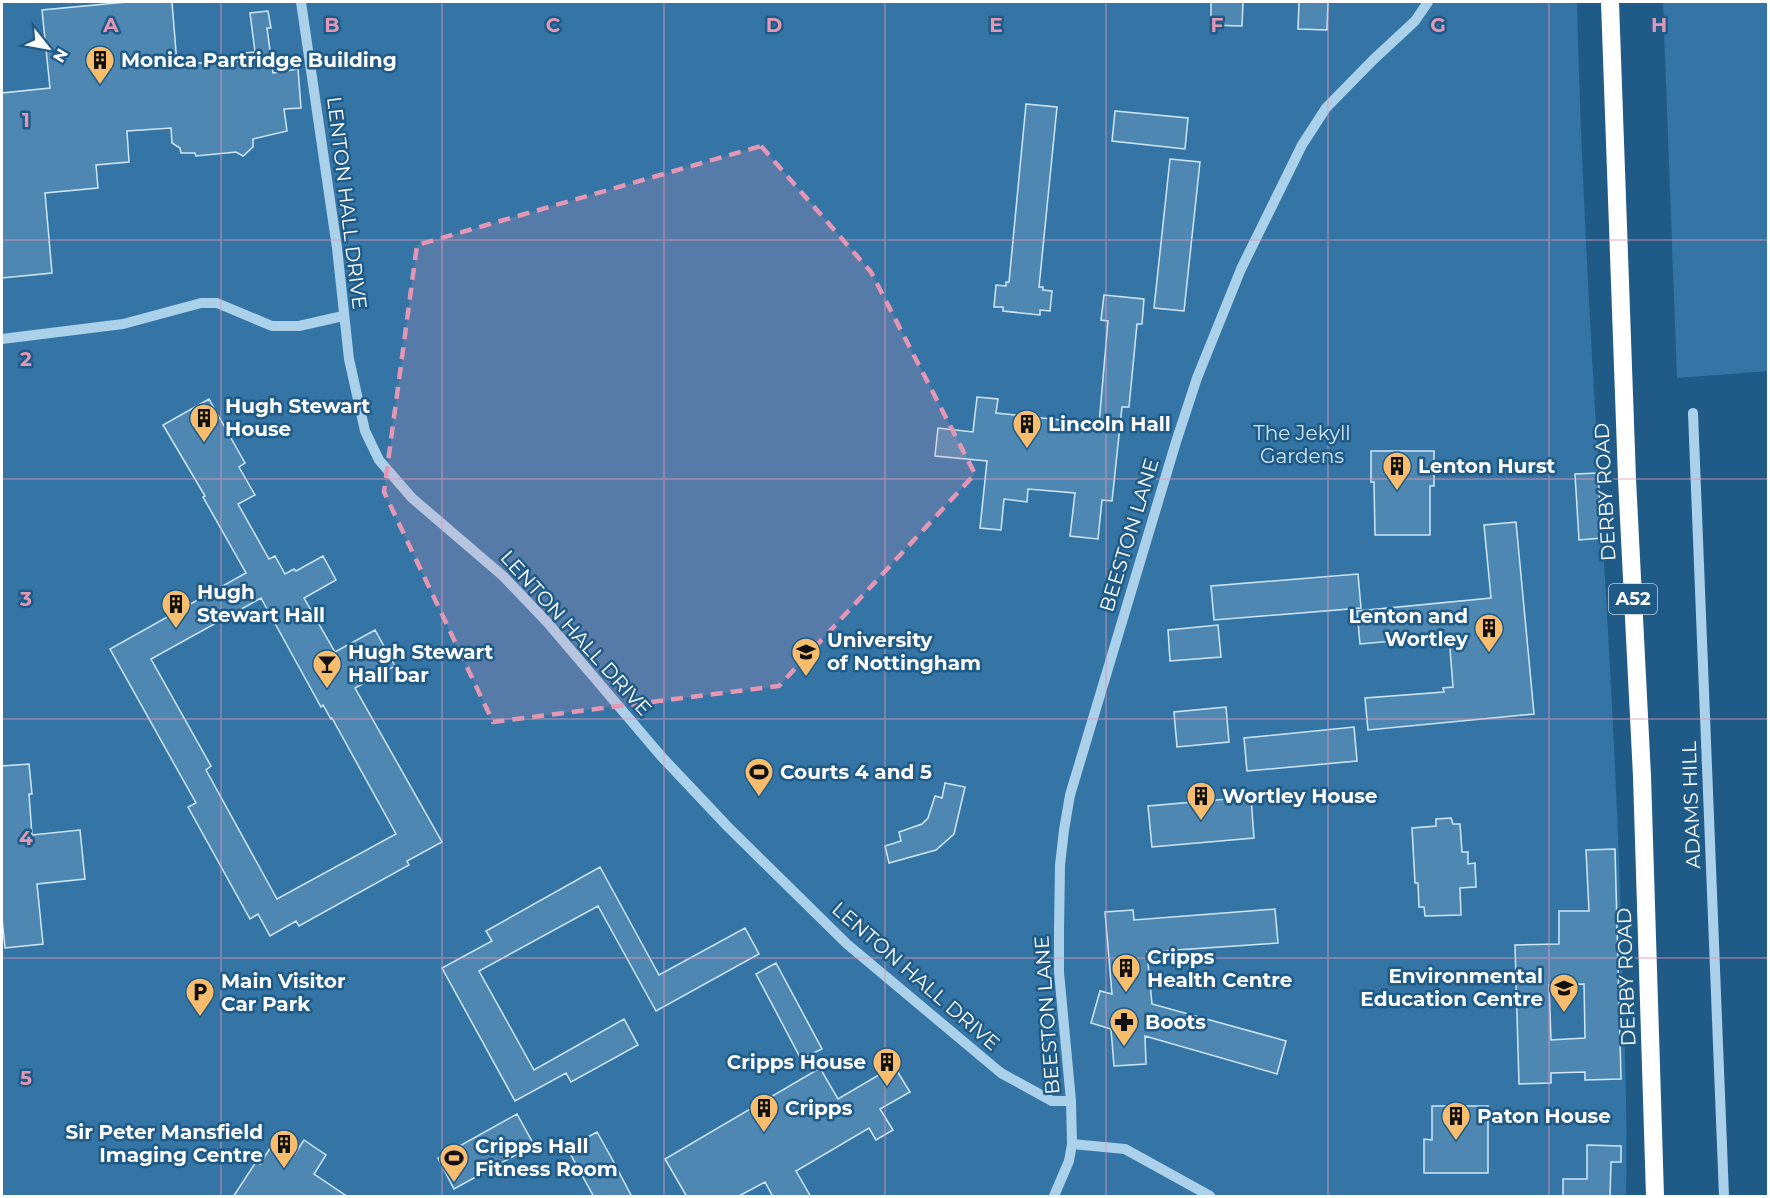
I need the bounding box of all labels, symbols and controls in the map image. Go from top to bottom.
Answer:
text: A [102,13,119,37]
text: B [324,13,340,37]
text: C [546,13,561,37]
text: D [766,13,782,37]
text: E [989,13,1003,37]
text: F [1211,13,1224,37]
text: G [1430,13,1446,37]
text: H [1651,13,1667,37]
north arrow [18,18,78,78]
building icon: Monica Partridge Building [84,44,116,86]
text: N [49,45,72,66]
place label: Monica Partridge Building [121,48,397,72]
street label: LENTON HALL DRIVE [322,95,372,311]
text: 1 [22,108,30,132]
text: 2 [20,347,32,371]
place label: Hugh Stewart House [225,394,370,441]
building icon: Hugh Stewart House [188,402,220,444]
building icon: Lincoln Hall [1011,408,1043,450]
place label: Lincoln Hall [1048,412,1171,436]
park label: The Jekyll Gardens [1253,421,1351,468]
street label: DERBY ROAD [1589,422,1621,562]
building icon: Lenton Hurst [1381,450,1413,492]
place label: Lenton Hurst [1418,454,1556,478]
street label: BEESTON LANE [1094,455,1164,615]
street label: LENTON HALL DRIVE [495,545,657,721]
place label: Hugh Stewart Hall [197,580,325,627]
road number: A52 [1609,584,1657,614]
text: 3 [19,587,32,611]
building icon: Hugh Stewart Hall [160,588,192,630]
place label: Lenton and Wortley [1349,604,1469,651]
building icon: Lenton and Wortley [1473,612,1505,654]
place label: University of Nottingham [827,628,981,675]
school or university icon: University of Nottingham [790,636,822,678]
place label: Hugh Stewart Hall bar [348,640,493,687]
bar icon: Hugh Stewart Hall bar [311,648,343,690]
street label: ADAMS HILL [1677,741,1705,869]
sports icon: Courts 4 and 5 [743,756,775,798]
place label: Courts 4 and 5 [780,760,932,784]
building icon: Wortley House [1185,780,1217,822]
place label: Wortley House [1222,784,1377,808]
text: 4 [19,826,33,850]
street label: LENTON HALL DRIVE [827,897,1005,1055]
street label: DERBY ROAD [1612,907,1640,1047]
street label: BEESTON LANE [1029,935,1065,1095]
place label: Cripps Health Centre [1147,945,1292,992]
building icon: Cripps Health Centre [1110,952,1142,994]
place label: Environmental Education Centre [1360,964,1543,1011]
place label: Main Visitor Car Park [221,969,346,1016]
school or university icon: Environmental Education Centre [1548,972,1580,1014]
parking icon: Main Visitor Car Park [184,976,216,1018]
pharmacy icon: Boots [1108,1006,1140,1048]
place label: Boots [1145,1010,1206,1034]
building icon: Cripps House [871,1046,903,1088]
place label: Cripps House [727,1050,866,1074]
text: 5 [20,1066,32,1090]
building icon: Cripps [748,1092,780,1134]
place label: Cripps [785,1096,853,1120]
building icon: Paton House [1440,1100,1472,1142]
place label: Paton House [1477,1104,1611,1128]
place label: Sir Peter Mansfield Imaging Centre [65,1120,263,1167]
building icon: Sir Peter Mansfield Imaging Centre [268,1128,300,1170]
place label: Cripps Hall Fitness Room [475,1134,618,1181]
sports icon: Cripps Hall Fitness Room [438,1142,470,1184]

